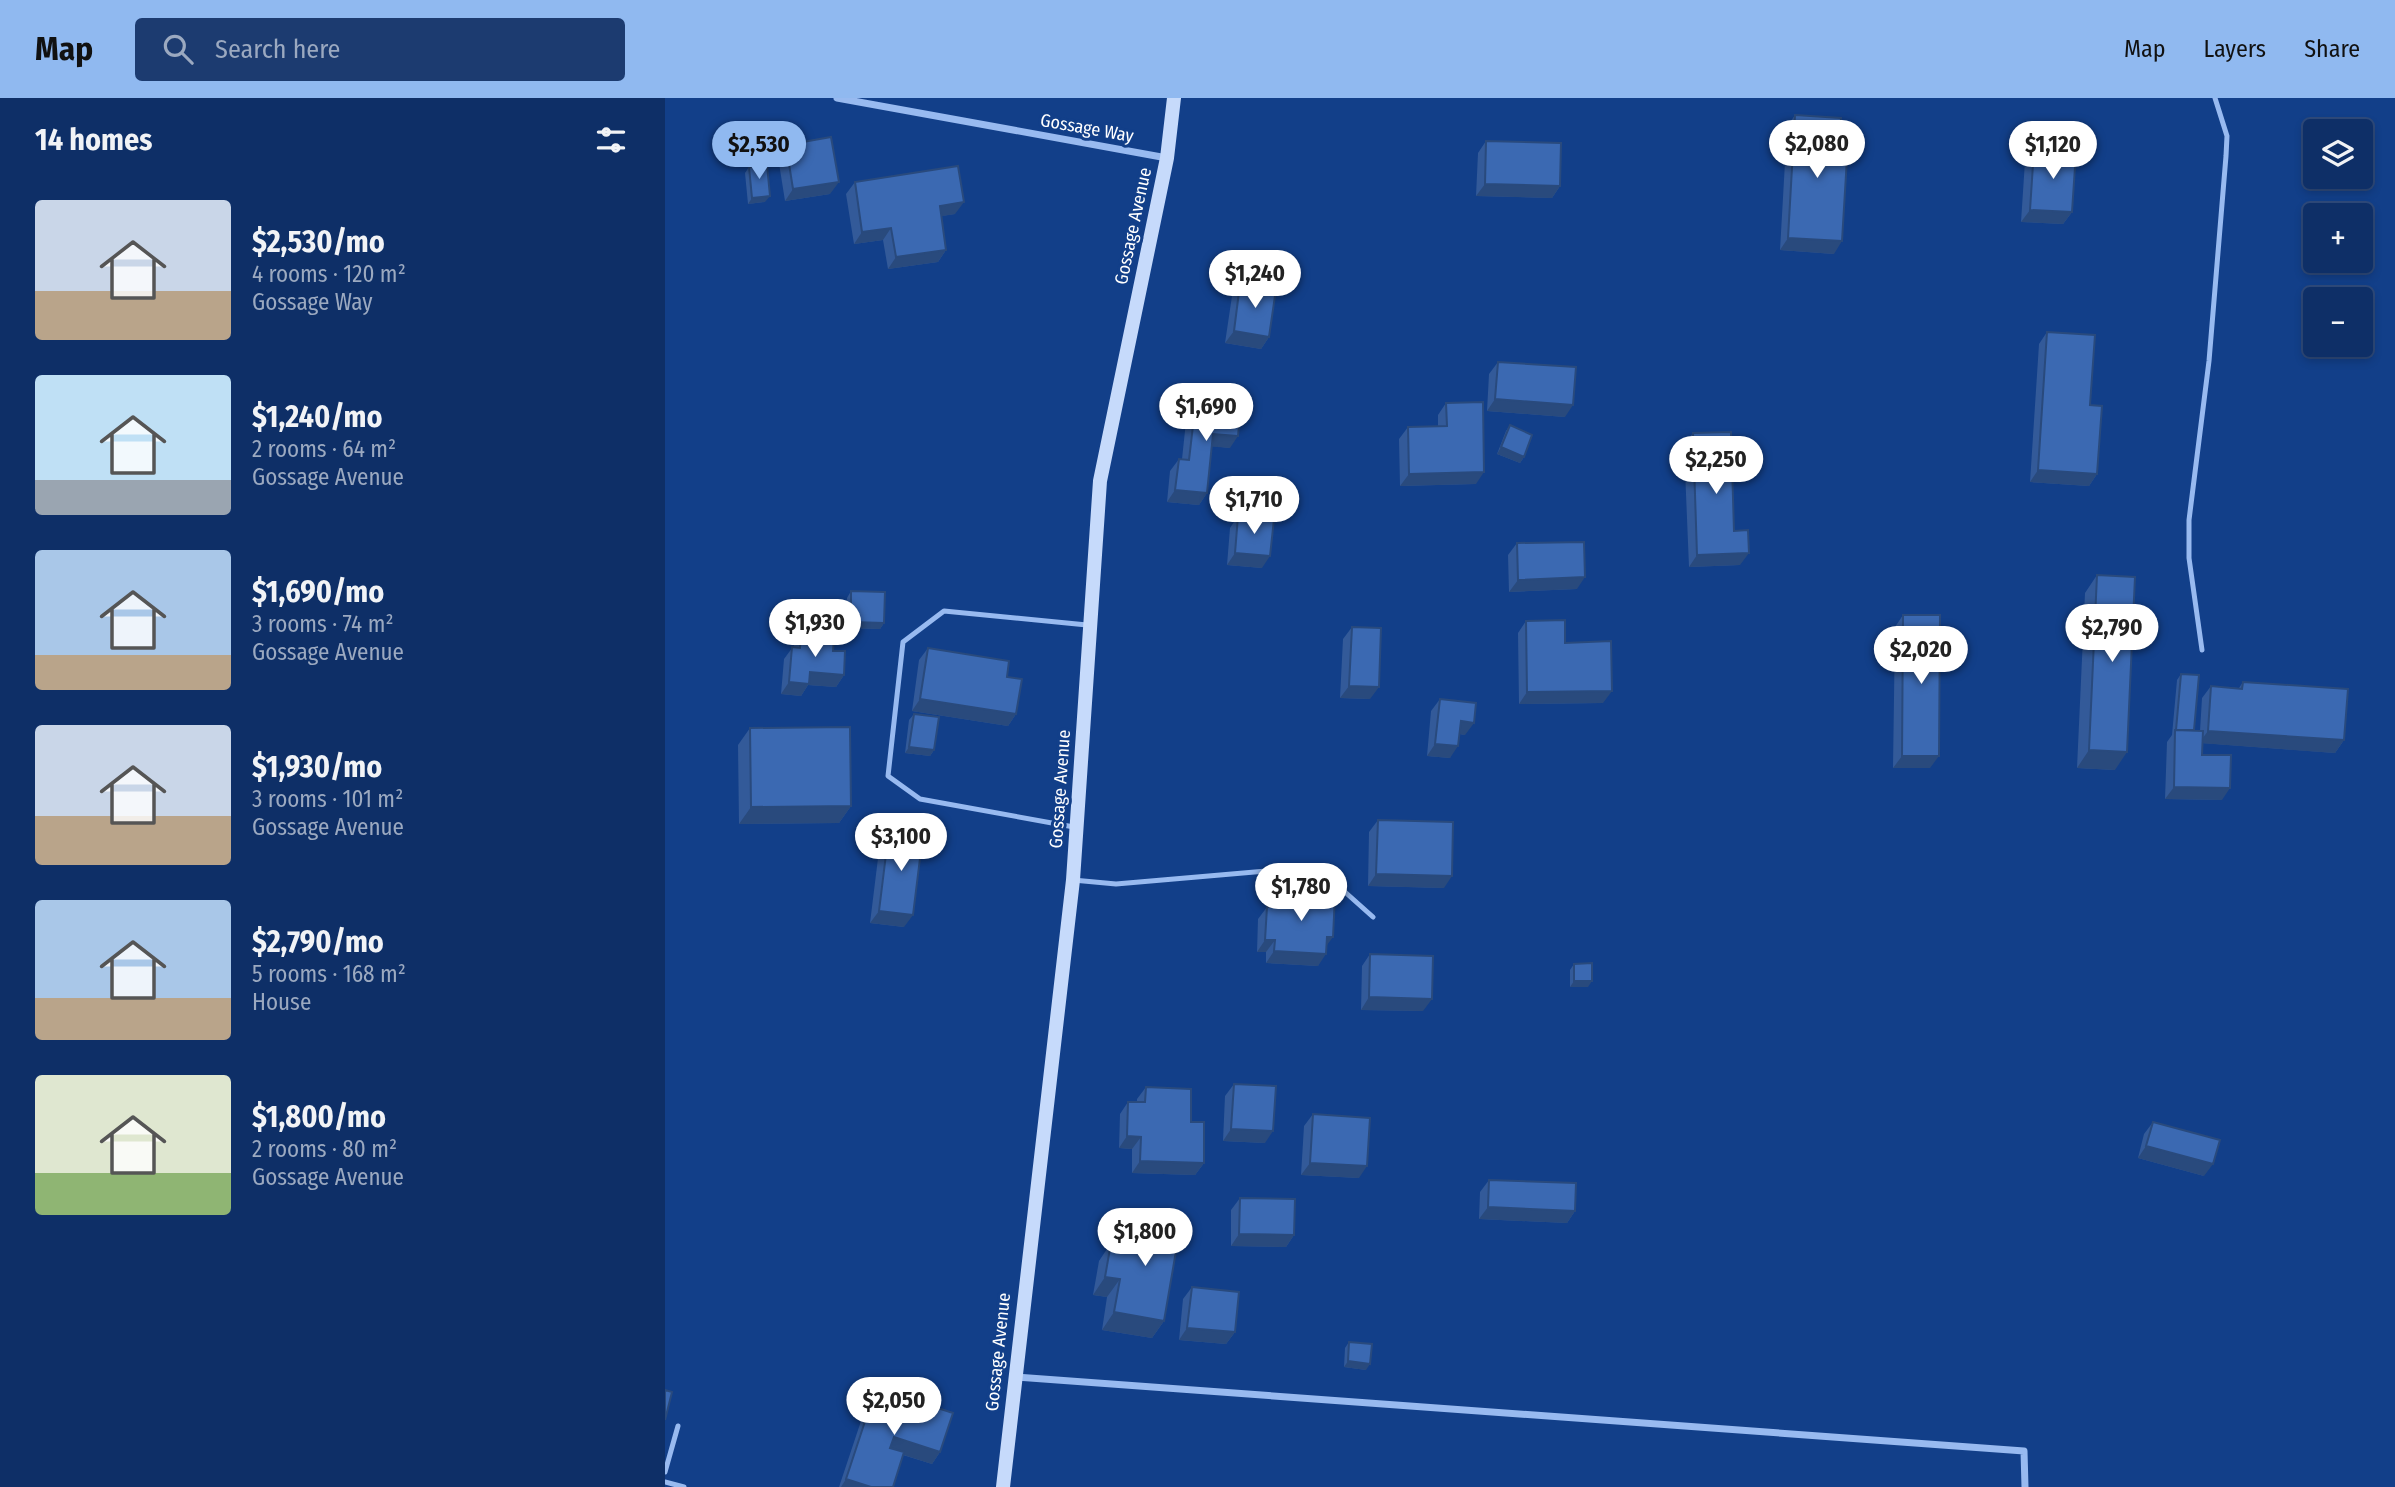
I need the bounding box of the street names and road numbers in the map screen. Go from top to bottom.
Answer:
street label: Gossage Way [1039,109,1135,147]
street label: Gossage Avenue [1110,165,1156,286]
street label: Gossage Avenue [1045,729,1075,849]
street label: Gossage Avenue [981,1292,1015,1412]

